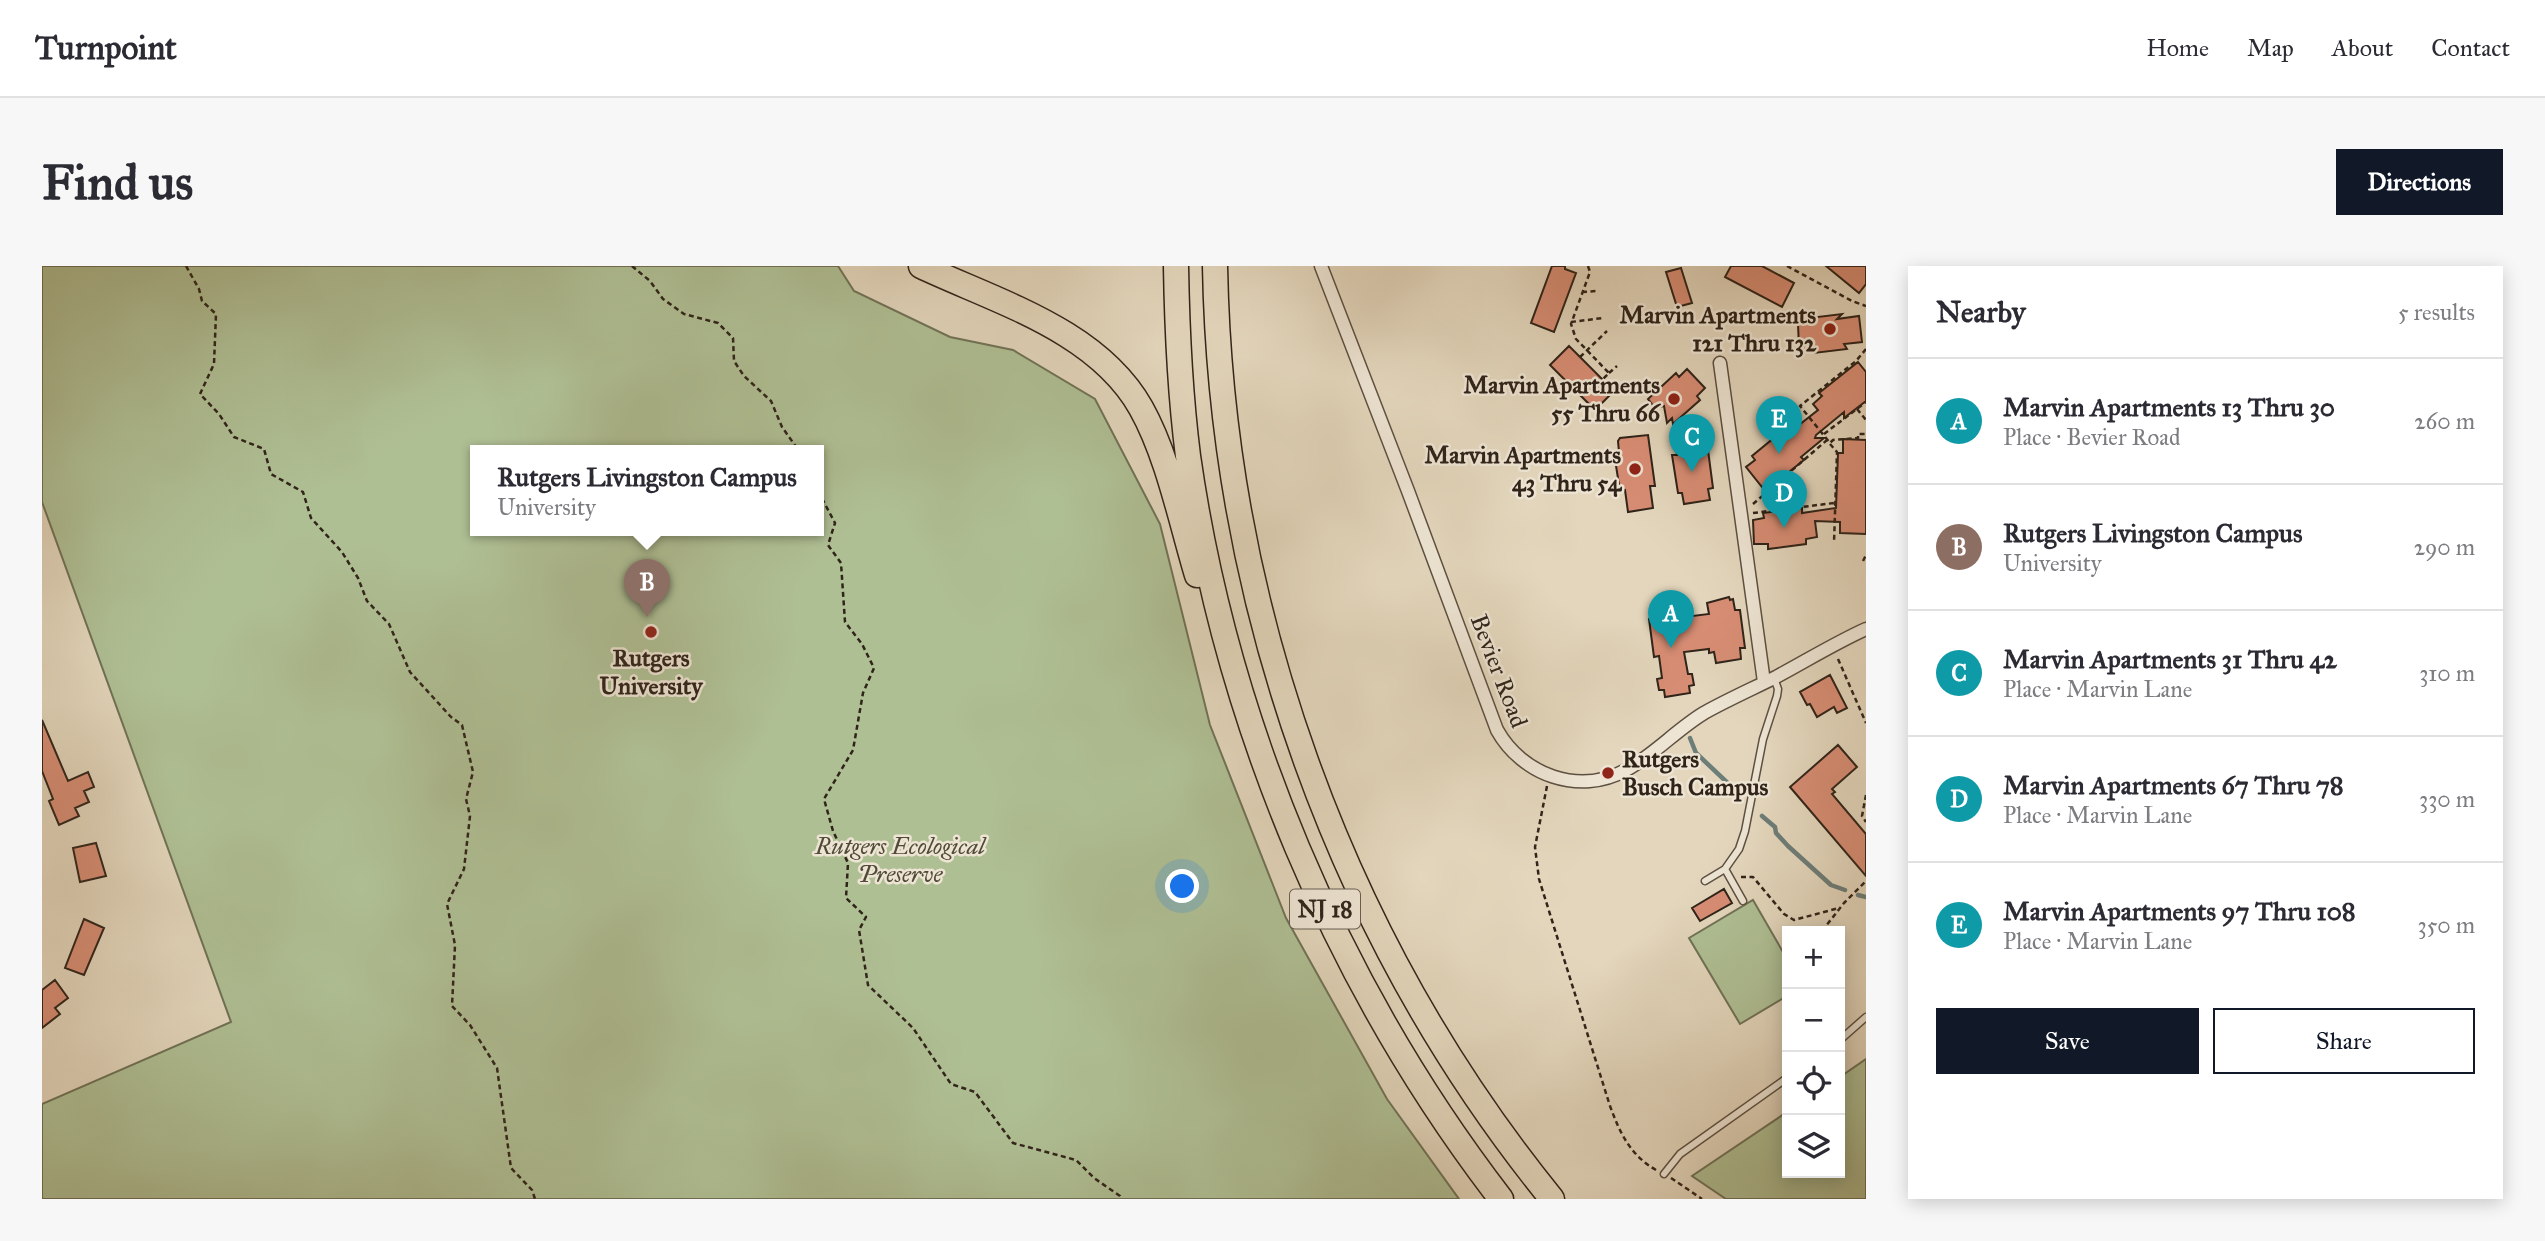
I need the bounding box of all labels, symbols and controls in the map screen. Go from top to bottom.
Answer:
text: Turnpoint [35,28,177,68]
text: Home [2146,33,2209,63]
text: Map [2247,33,2294,63]
text: About [2332,33,2393,63]
text: Contact [2431,33,2510,63]
button: Directions [2336,149,2503,215]
text: Find us [42,153,193,212]
text: Nearby [1936,294,2026,330]
text: 5 results [2398,298,2475,326]
place label: Marvin Apartments 121 Thru 132 [1619,300,1817,358]
marker: Marvin Apartments 121 Thru 132 [1822,321,1838,337]
place label: Marvin Apartments 55 Thru 66 [1463,370,1662,428]
marker: Marvin Apartments 55 Thru 66 [1666,391,1682,407]
text: Marvin Apartments 13 Thru 30 [2003,391,2335,423]
pin: E [1756,396,1802,454]
text: A [1951,407,1967,435]
text: 260 m [2414,407,2475,435]
pin: C [1669,414,1715,472]
text: Place · Bevier Road [2003,423,2181,451]
place label: Marvin Apartments 43 Thru 54 [1424,440,1623,498]
popup [470,445,824,536]
text: Rutgers Livingston Campus [497,461,797,493]
marker: Marvin Apartments 43 Thru 54 [1627,461,1643,477]
pin: D [1761,470,1807,528]
text: University [497,493,596,521]
text: Rutgers Livingston Campus [2003,517,2302,549]
text: B [1951,533,1967,561]
text: 290 m [2414,533,2475,561]
text: University [2003,549,2102,577]
pin: B [624,559,670,617]
pin: A [1648,590,1694,648]
street label: Bevier Road [1464,610,1534,732]
marker: Rutgers University [643,624,659,640]
place label: Rutgers University [600,643,704,701]
text: Marvin Apartments 31 Thru 42 [2003,643,2337,675]
text: C [1951,659,1967,687]
text: 310 m [2419,659,2475,687]
text: Place · Marvin Lane [2003,675,2192,703]
place label: Rutgers Busch Campus [1622,744,1768,802]
marker: Rutgers Busch Campus [1600,765,1616,781]
text: Marvin Apartments 67 Thru 78 [2003,769,2344,801]
text: D [1950,785,1968,813]
text: 330 m [2419,785,2475,813]
text: Place · Marvin Lane [2003,801,2192,829]
park label: Rutgers Ecological Preserve [814,831,988,889]
your location [1165,869,1199,903]
road number: NJ 18 [1290,890,1360,929]
text: Marvin Apartments 97 Thru 108 [2003,895,2356,927]
text: E [1951,911,1967,939]
text: 350 m [2417,911,2475,939]
map controls [1782,926,1845,1178]
button: + [1782,926,1845,989]
text: Place · Marvin Lane [2003,927,2192,955]
button: − [1782,989,1845,1052]
button: Save [1936,1008,2199,1074]
button: Share [2213,1008,2475,1074]
button: locate [1782,1052,1845,1115]
button: layers [1782,1115,1845,1178]

